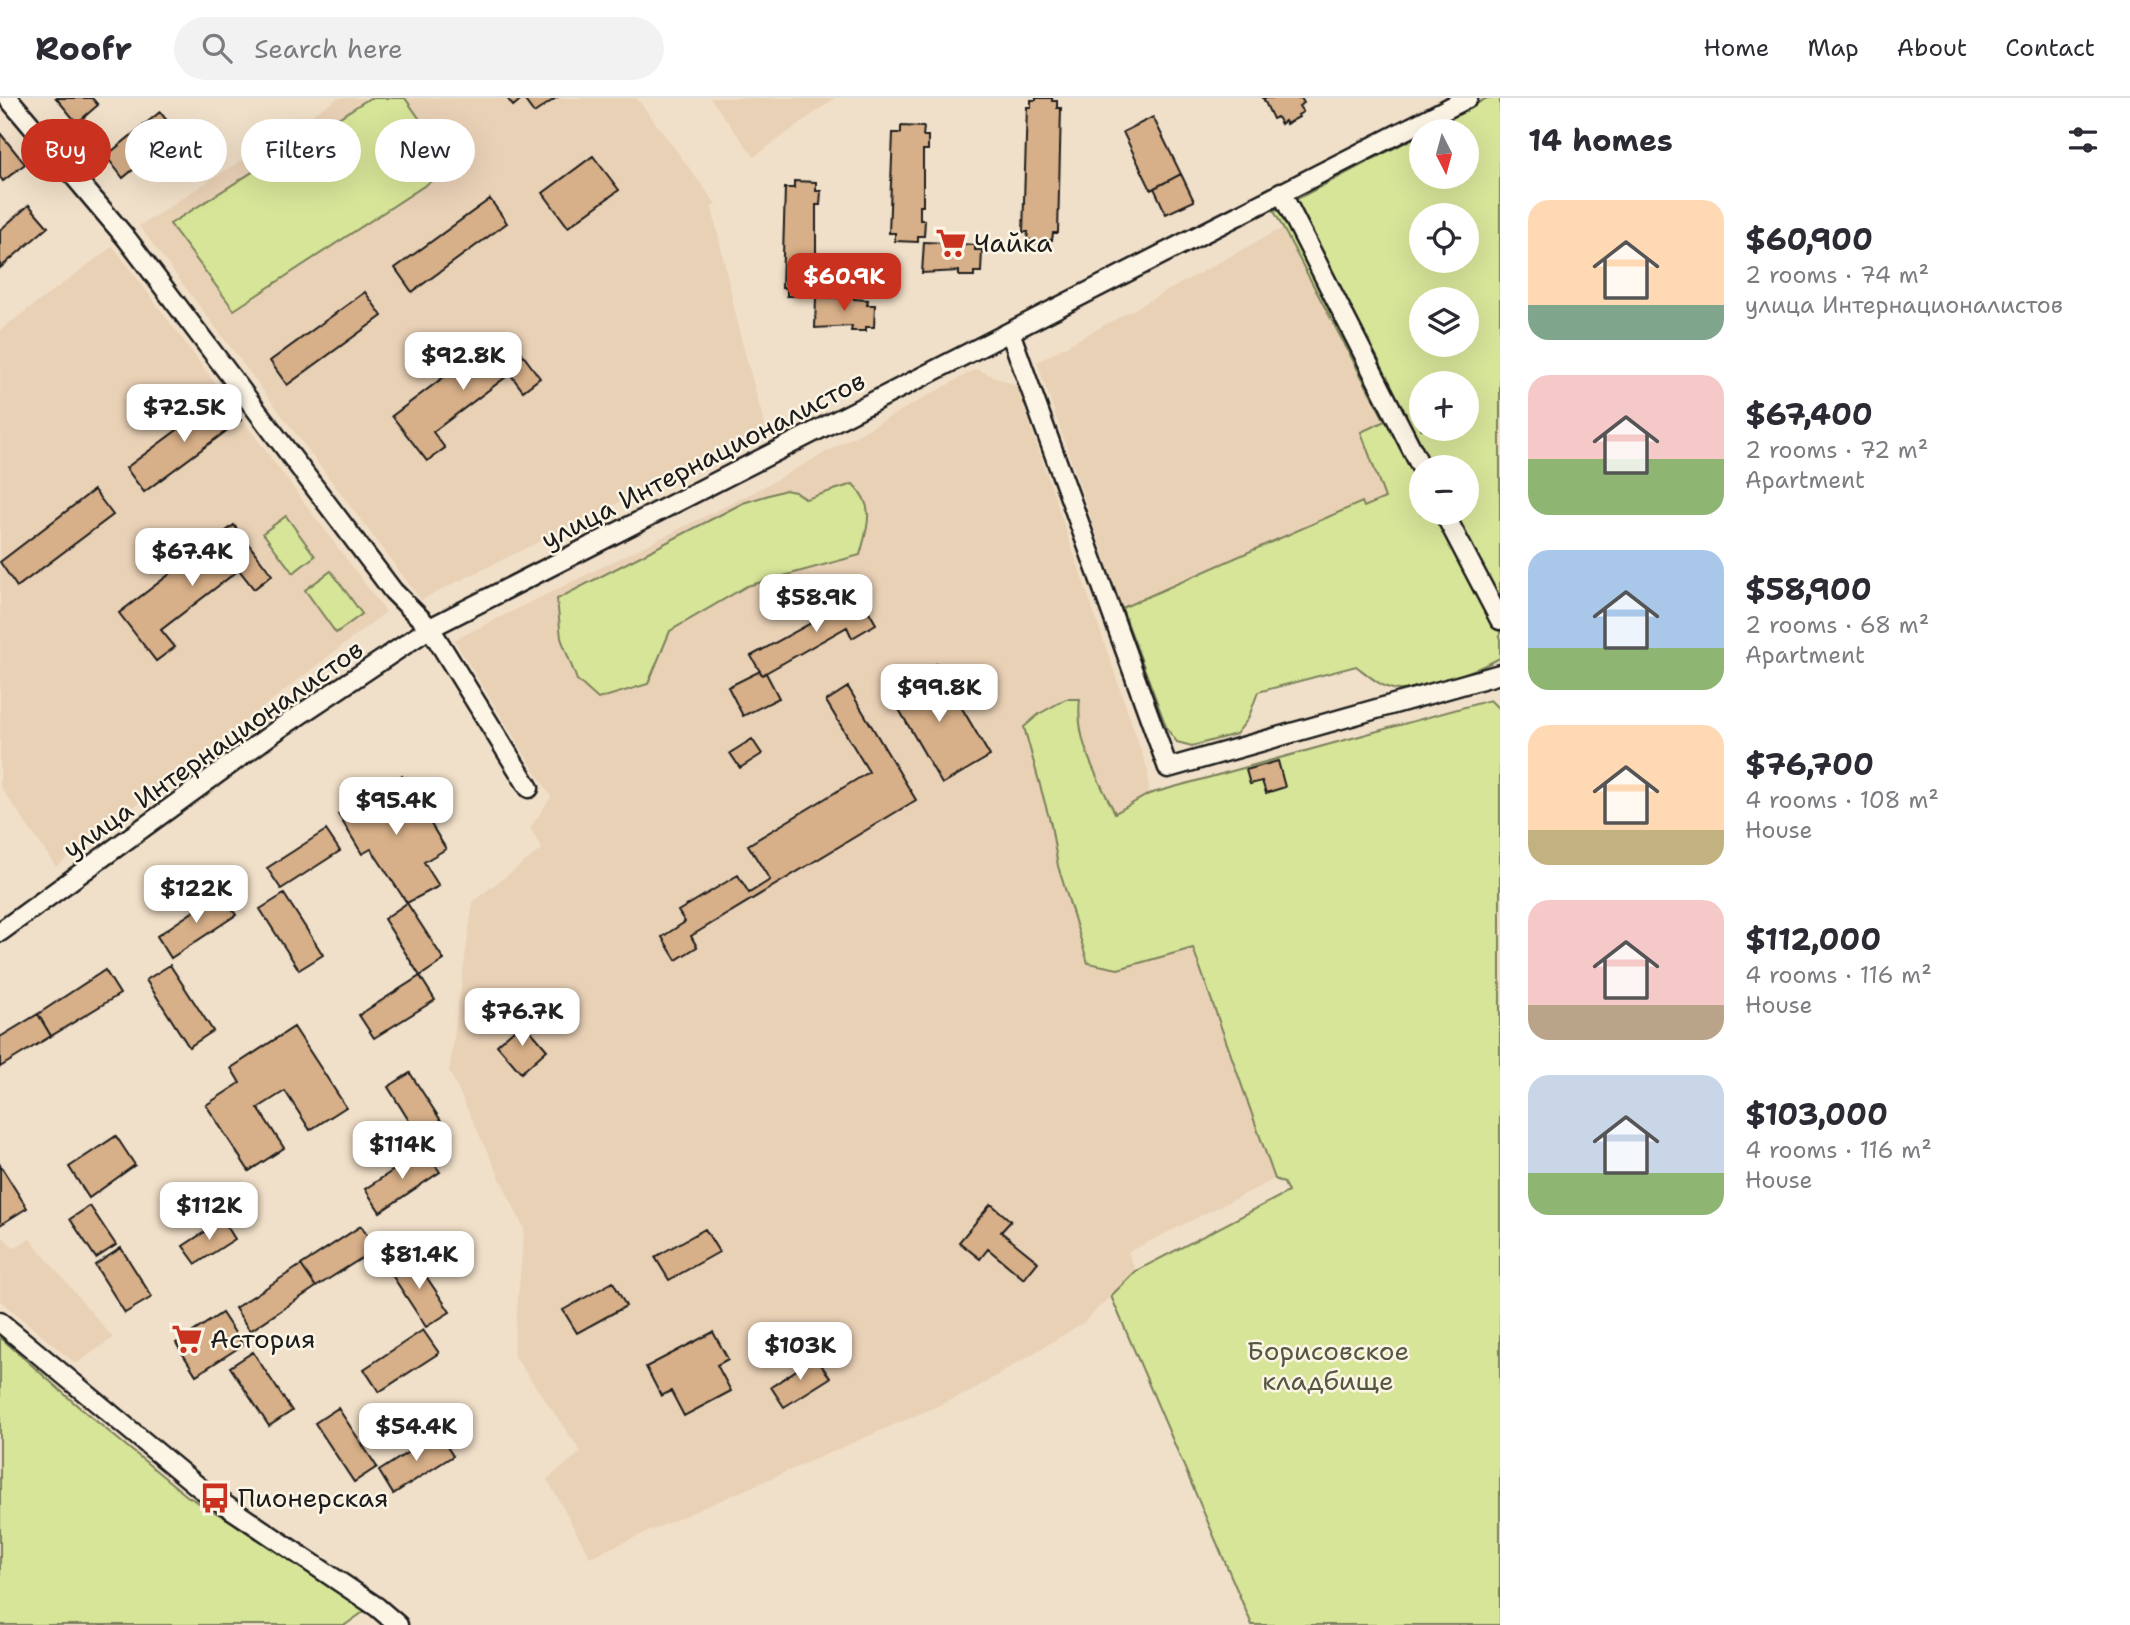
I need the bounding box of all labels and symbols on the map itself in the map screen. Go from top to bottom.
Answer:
north arrow [1409,119,1479,189]
place label: Чайка [974,225,1052,260]
supermarket icon: Чайка [934,226,968,260]
pin: $60.9K [787,254,901,313]
pin: $92.8K [406,332,520,392]
street label: улица Интернационалистов [535,362,871,557]
pin: $72.5K [127,384,241,444]
pin: $67.4K [135,528,249,588]
pin: $58.9K [759,574,873,634]
street label: улица Интернационалистов [55,631,370,866]
pin: $99.8K [882,664,996,724]
pin: $95.4K [339,778,453,837]
pin: $122K [147,866,245,925]
pin: $76.7K [465,988,579,1048]
pin: $114K [353,1122,451,1181]
pin: $112K [160,1182,258,1242]
pin: $81.4K [362,1232,476,1291]
place label: Астория [210,1321,316,1356]
supermarket icon: Астория [170,1322,204,1356]
pin: $103K [751,1322,849,1382]
park label: Борисовское кладбище [1247,1333,1409,1398]
pin: $54.4K [359,1404,473,1463]
place label: Пионерская [238,1480,388,1515]
bus stop icon: Пионерская [198,1481,232,1515]

